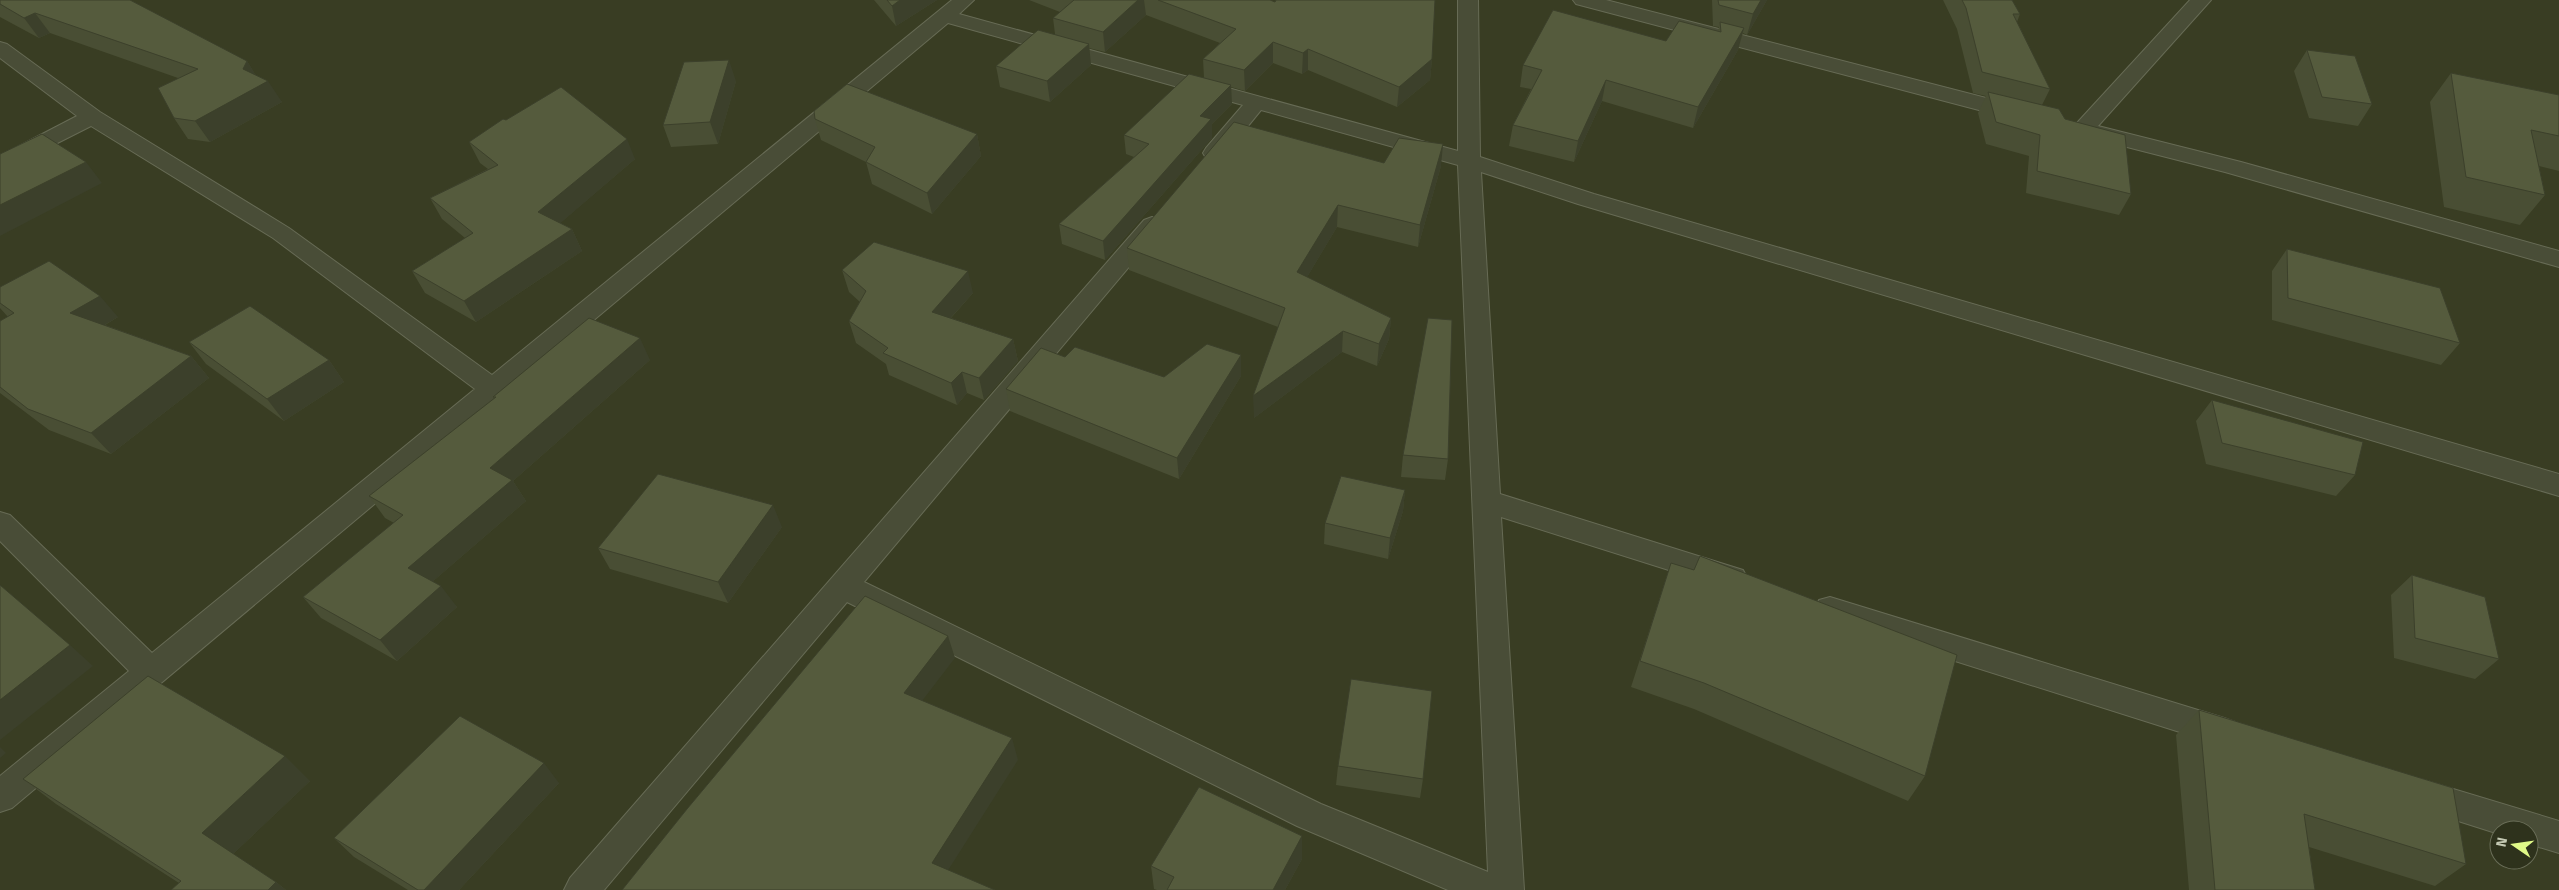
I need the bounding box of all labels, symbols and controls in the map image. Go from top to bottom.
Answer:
north arrow [2489,820,2539,870]
text: N [2492,836,2511,849]

